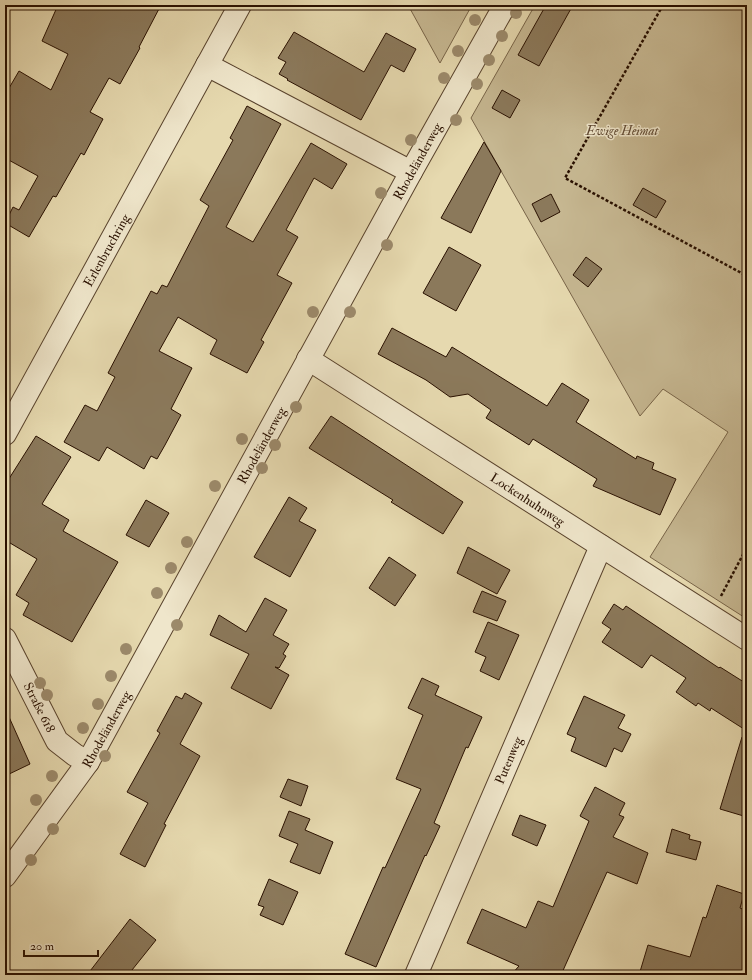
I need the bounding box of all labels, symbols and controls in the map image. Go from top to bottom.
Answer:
street label: Rhodeländerweg [390,119,446,203]
park label: Ewige Heimat [585,123,659,139]
street label: Erlenbruchring [80,211,134,290]
street label: Rhodeländerweg [234,403,290,487]
street label: Lockenhuhnweg [487,470,568,530]
street label: Straße 618 [20,680,59,735]
street label: Rhodeländerweg [79,687,135,771]
street label: Putenweg [492,734,526,787]
scale bar [24,932,98,958]
text: 20 m [30,939,55,954]

